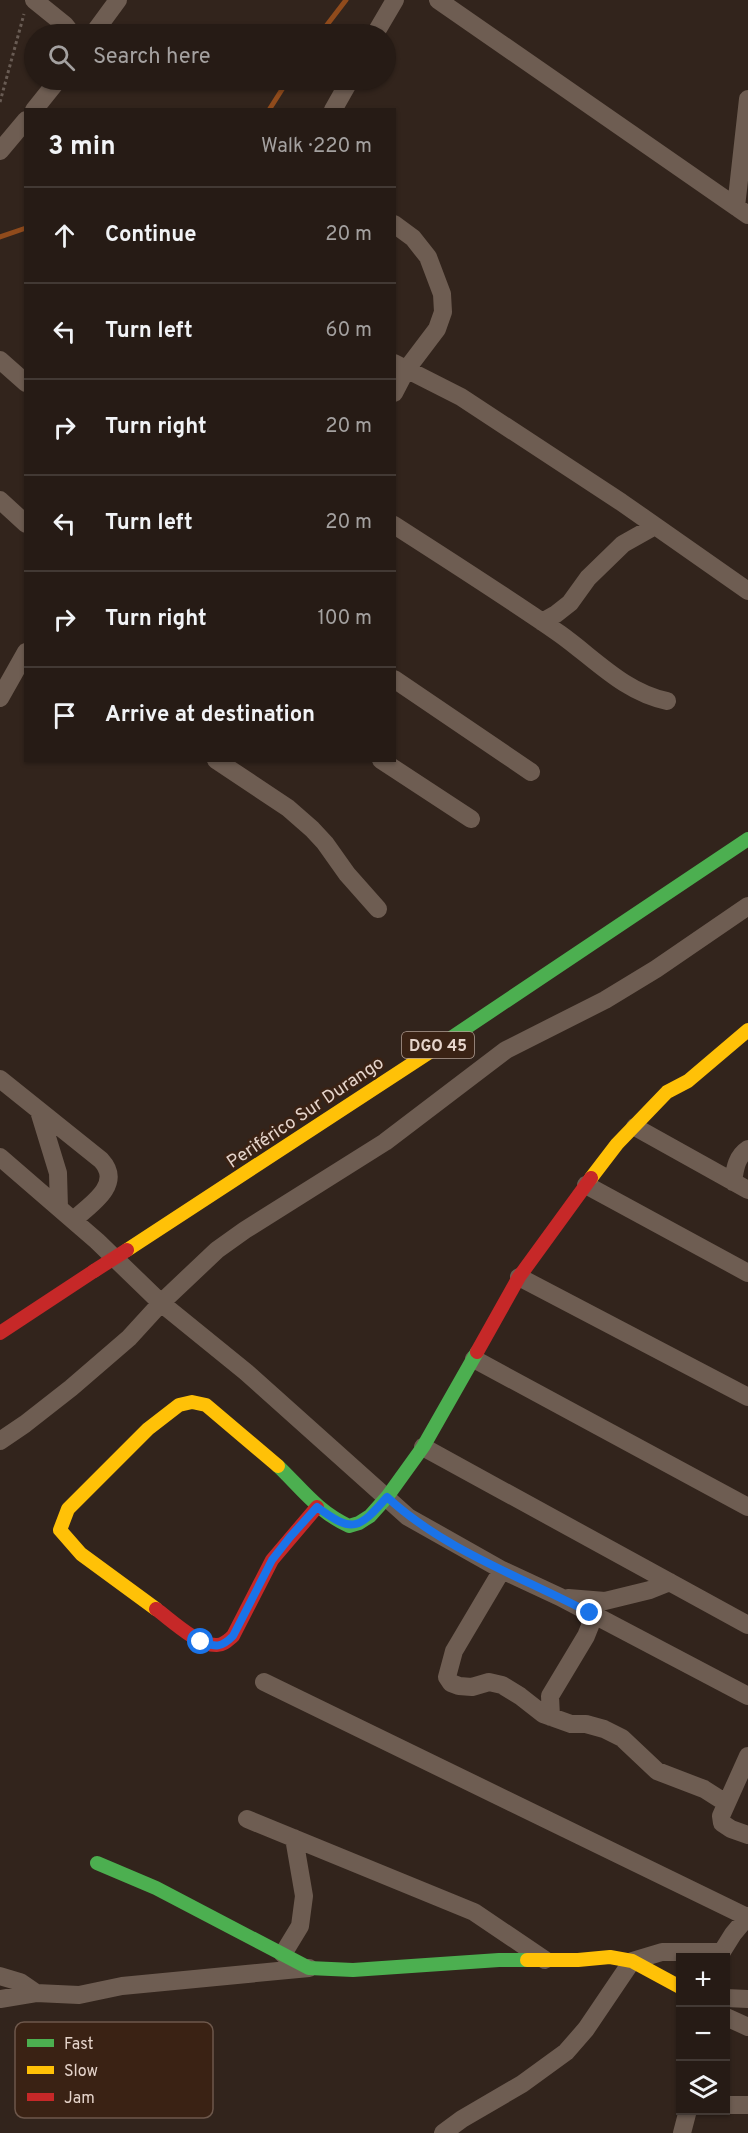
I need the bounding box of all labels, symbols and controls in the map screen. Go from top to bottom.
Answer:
search box [24,24,396,90]
icon: search [45,41,78,74]
text: Search here [93,44,211,71]
text: 3 min [48,131,116,164]
text: Walk · 220 m [261,134,372,160]
icon: ahead [48,219,81,252]
text: Continue [105,222,196,249]
text: 20 m [325,222,372,248]
icon: left [48,315,81,348]
text: Turn left [105,318,193,345]
text: 60 m [326,318,372,344]
icon: right [48,411,81,444]
text: Turn right [105,414,207,441]
text: 20 m [325,414,372,440]
icon: left [48,507,81,540]
text: Turn left [105,510,193,537]
text: 20 m [325,510,372,536]
icon: right [48,603,81,636]
text: Turn right [105,606,207,633]
text: 100 m [317,606,372,632]
icon: arrive [48,699,81,732]
text: Arrive at destination [105,702,315,729]
road number: DGO 45 [402,1032,474,1058]
street label: Periférico Sur Durango [223,1052,389,1174]
route end [576,1599,602,1625]
route start [187,1628,213,1654]
map controls [676,1953,730,2115]
button: + [676,1953,730,2007]
button: − [676,2007,730,2061]
legend [15,2022,213,2118]
text: Fast [64,2035,94,2055]
button: layers [676,2061,730,2115]
text: Slow [64,2062,98,2082]
text: Jam [64,2089,95,2109]

